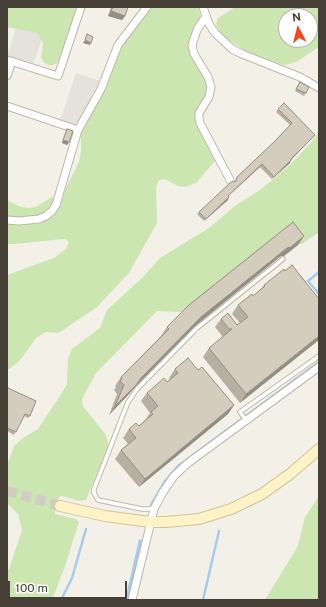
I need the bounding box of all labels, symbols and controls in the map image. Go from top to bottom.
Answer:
north arrow [278,8,318,48]
text: N [292,11,302,24]
scale bar [10,573,129,599]
text: 100 m [15,581,48,595]

